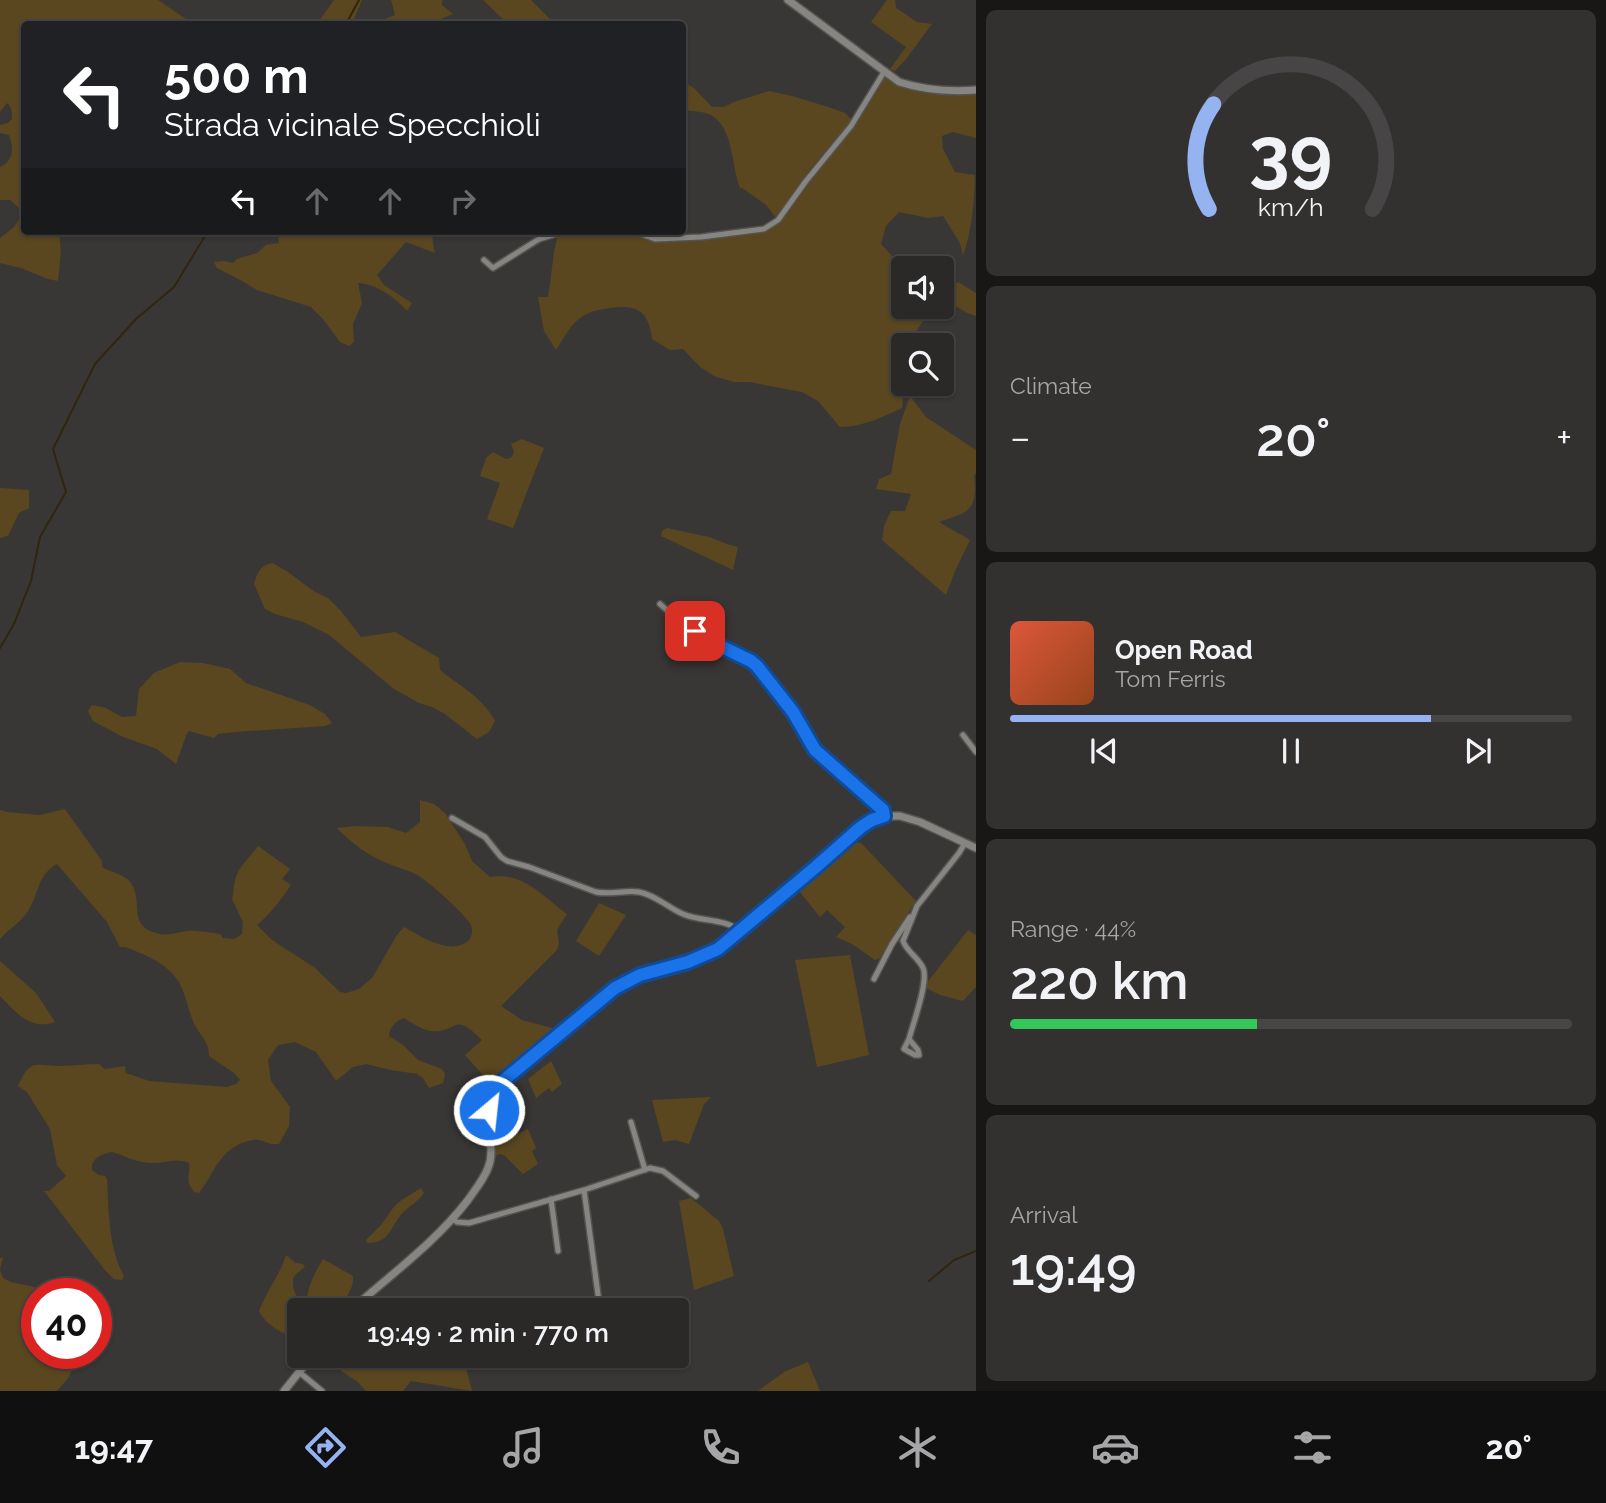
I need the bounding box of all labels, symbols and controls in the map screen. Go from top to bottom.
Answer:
text: 500 m [164,47,309,104]
icon: left [49,49,140,140]
text: Strada vicinale Specchioli [164,106,541,143]
text: 39 [1249,111,1333,196]
icon: left [225,182,263,220]
icon: ahead [298,182,336,220]
icon: ahead [371,182,409,220]
icon: right [444,182,482,220]
text: km/h [1258,192,1324,222]
map controls [891,256,954,396]
button: sound [891,256,954,319]
button: search [891,333,954,396]
text: Climate [1010,372,1092,399]
text: 20° [1256,407,1330,468]
text: − [1010,415,1030,460]
text: + [1556,415,1572,460]
pin [665,601,725,661]
icon: arrive [676,612,714,650]
text: Open Road [1115,635,1253,665]
text: Tom Ferris [1115,665,1226,692]
icon: previous [1085,732,1123,770]
icon: pause [1272,732,1310,770]
icon: next [1459,732,1497,770]
text: Range · 44% [1010,915,1136,942]
text: 220 km [1010,950,1189,1011]
position arrow [452,1073,526,1147]
text: Arrival [1010,1201,1077,1228]
text: 19:49 [1010,1236,1137,1297]
speed limit sign: 40 [21,1278,112,1369]
text: 19:49 · 2 min · 770 m [367,1318,609,1348]
icon: directions [301,1423,350,1472]
icon: music [499,1423,548,1472]
icon: phone [696,1423,745,1472]
icon: climate [893,1423,942,1472]
icon: car [1091,1423,1140,1472]
icon: filters [1288,1423,1337,1472]
text: 19:47 [74,1429,153,1466]
text: 20° [1485,1429,1532,1466]

